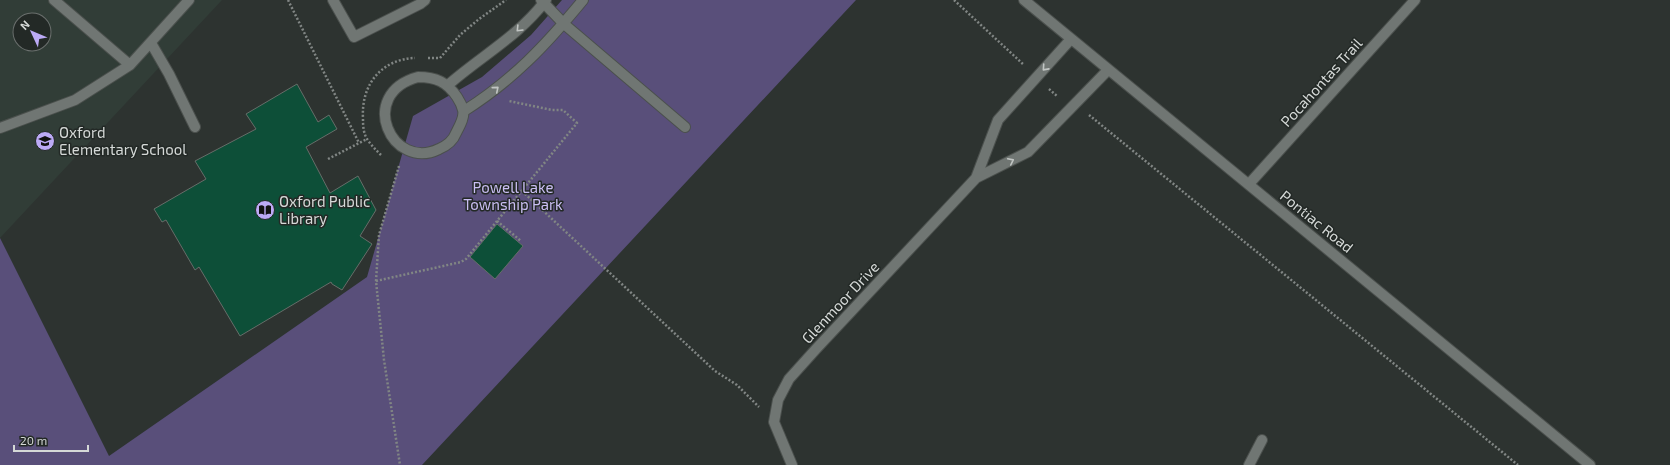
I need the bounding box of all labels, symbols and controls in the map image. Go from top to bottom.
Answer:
north arrow [12,12,52,52]
text: N [17,17,32,32]
one-way arrow [517,24,524,32]
street label: Pocahontas Trail [1276,34,1366,130]
one-way arrow [1043,63,1050,71]
one-way arrow [491,87,499,94]
place label: Oxford Elementary School [59,123,187,158]
school or university icon: Oxford Elementary School [34,130,56,152]
one-way arrow [1006,158,1014,166]
park label: Powell Lake Township Park [463,178,563,213]
street label: Pontiac Road [1277,186,1357,256]
place label: Oxford Public Library [279,192,370,227]
library icon: Oxford Public Library [254,199,276,221]
street label: Glenmoor Drive [797,257,883,347]
scale bar [14,427,88,453]
text: 20 m [20,433,47,447]

